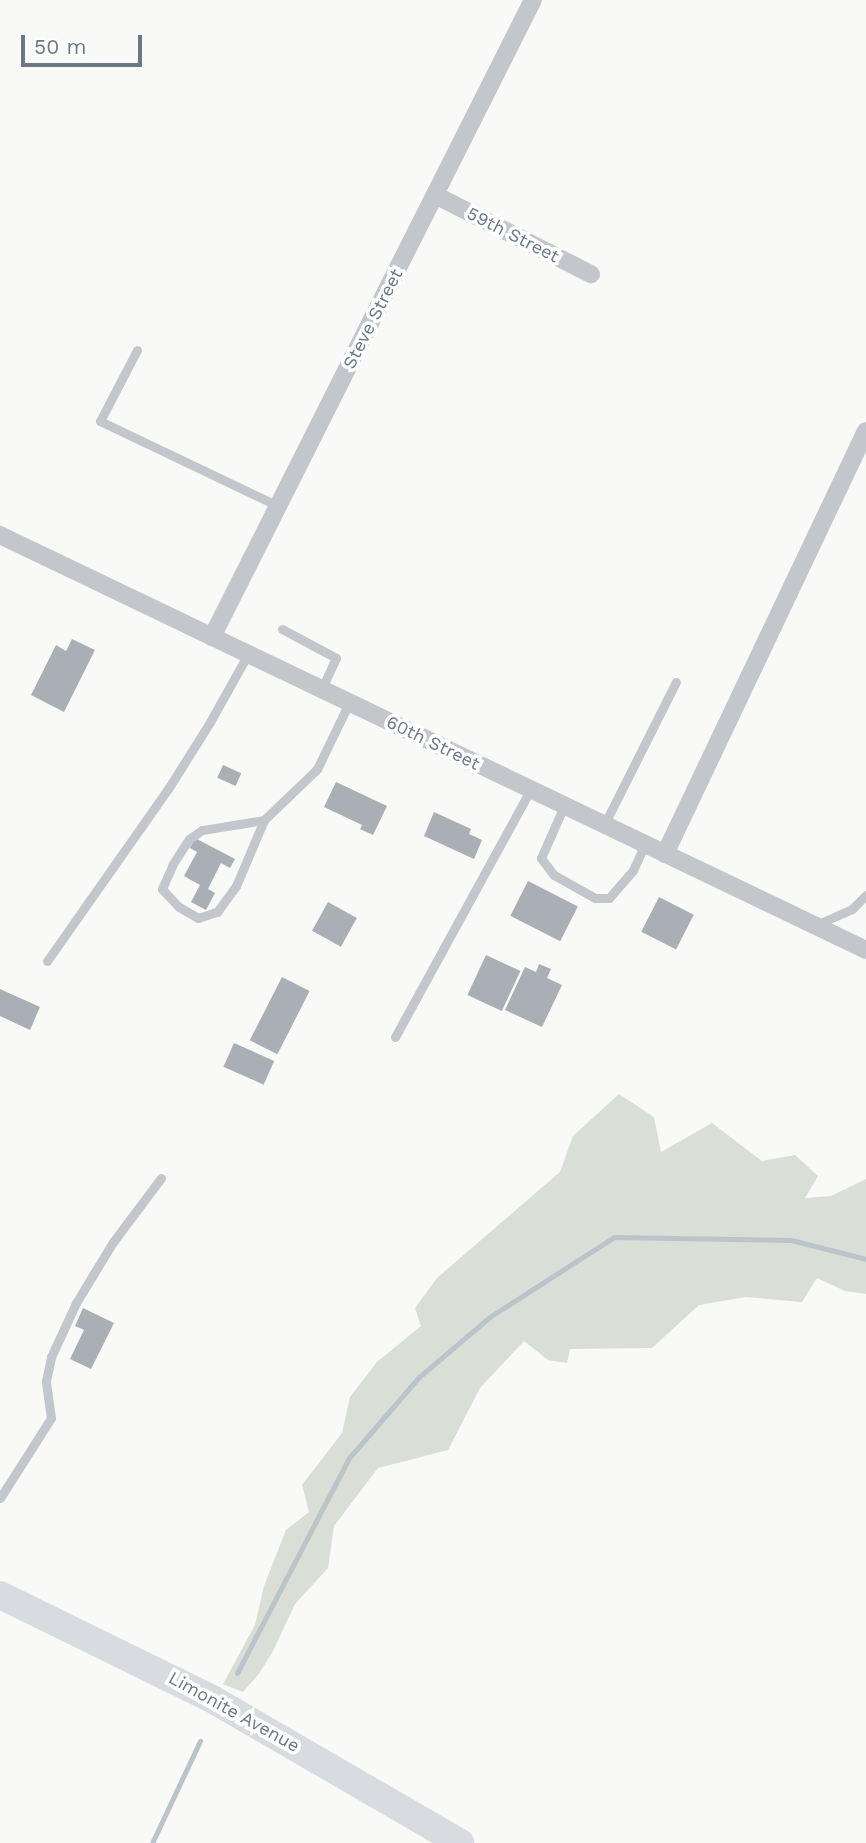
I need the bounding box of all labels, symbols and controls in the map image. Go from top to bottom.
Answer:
scale bar [24,21,145,65]
text: 50 m [34,34,86,59]
street label: 59th Street [463,203,563,267]
street label: Steve Street [339,265,407,373]
street label: 60th Street [383,711,483,775]
street label: Limonite Avenue [164,1667,304,1757]

